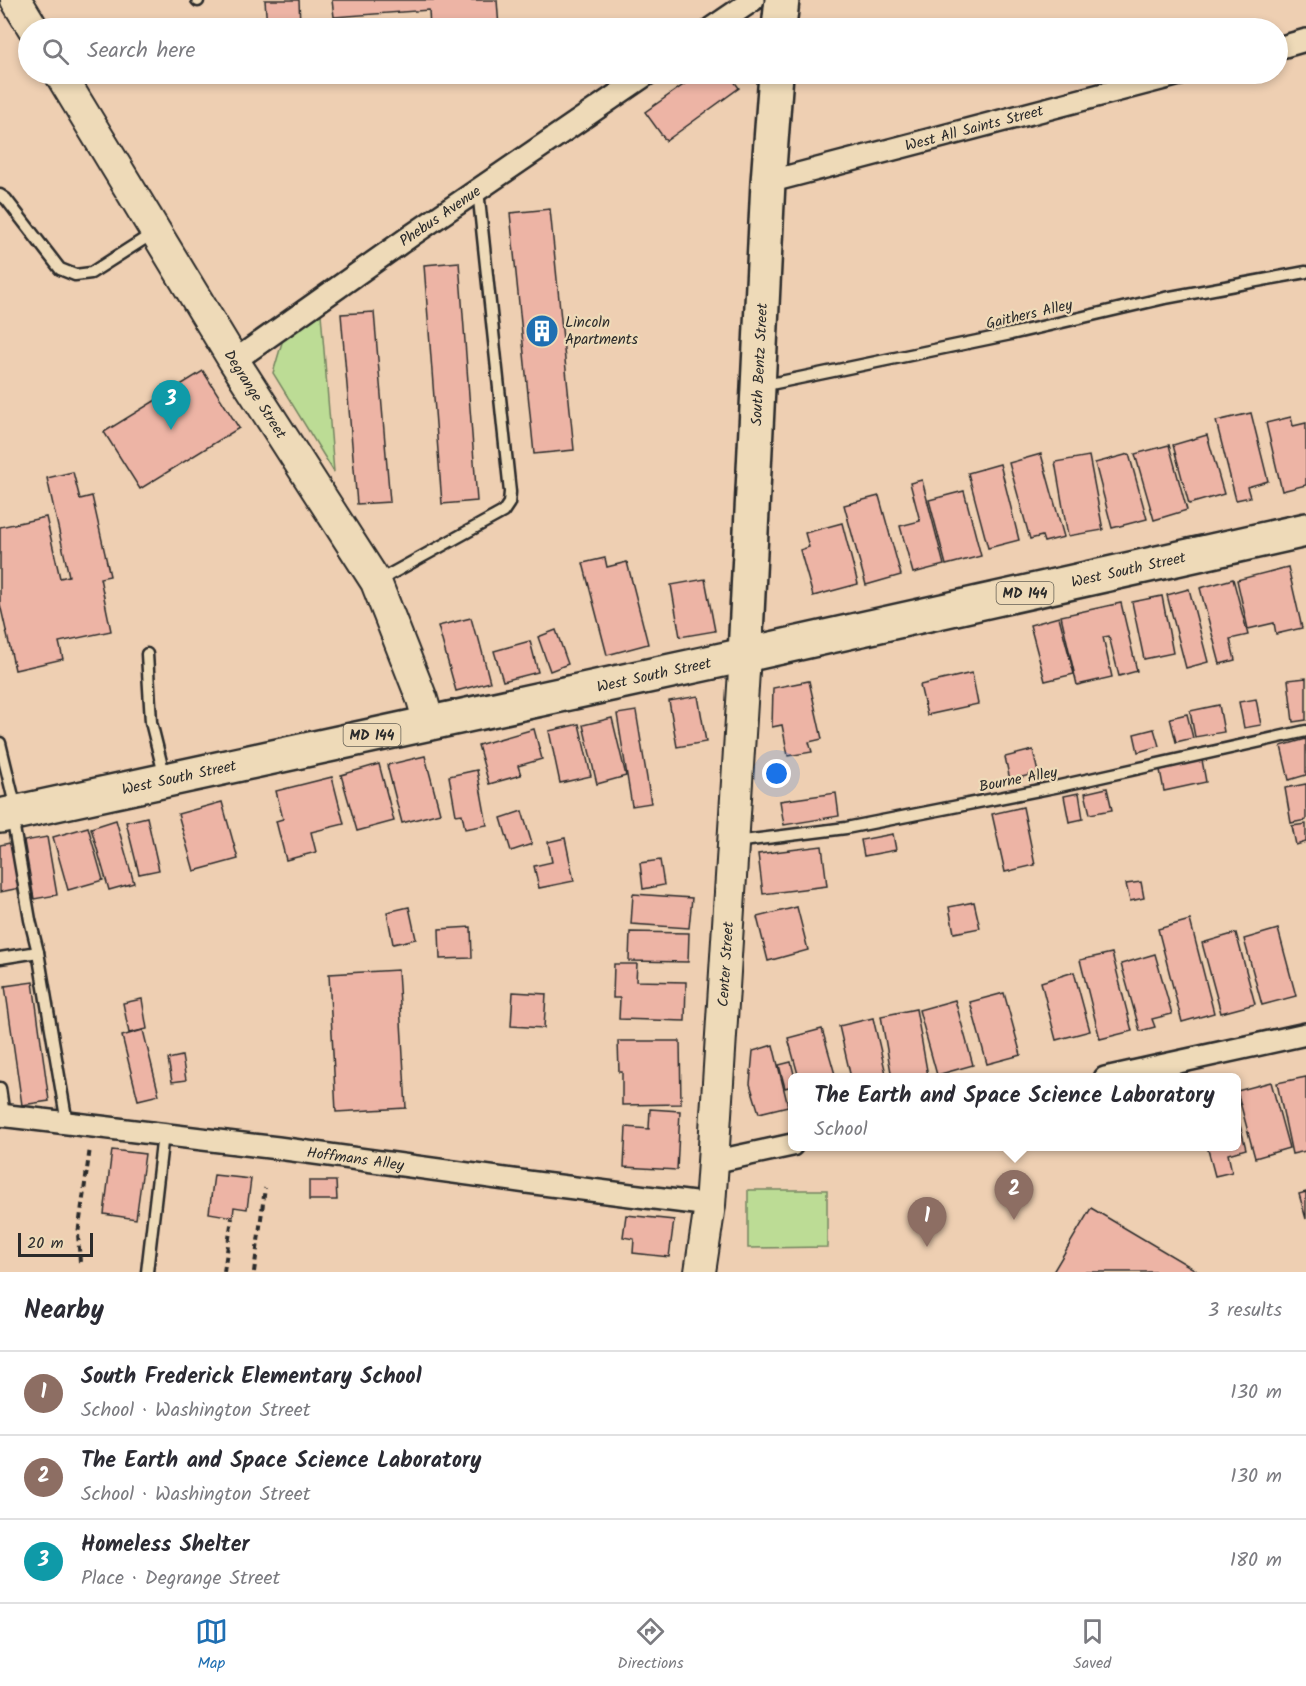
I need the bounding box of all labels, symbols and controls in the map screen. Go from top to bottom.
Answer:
search box [18,18,1288,84]
text: Search here [87,34,195,69]
icon: search [39,35,72,68]
street label: West All Saints Street [903,99,1046,159]
street label: Phebus Avenue [395,180,487,253]
street label: Gaithers Alley [984,293,1076,337]
street label: South Bentz Street [745,302,775,426]
place label: Lincoln Apartments [565,311,639,352]
building icon: Lincoln Apartments [524,313,560,349]
street label: Degrange Street [217,346,292,444]
pin: 3 [152,380,190,430]
street label: West South Street [1069,546,1188,595]
road number: MD 144 [996,582,1054,604]
street label: West South Street [595,652,714,700]
road number: MD 144 [344,724,400,746]
street label: West South Street [120,754,239,802]
your location [762,759,791,788]
street label: Bourne Alley [977,760,1060,799]
street label: Center Street [712,921,741,1008]
popup [788,1073,1241,1151]
text: The Earth and Space Science Laboratory [814,1079,1215,1114]
text: School [814,1114,868,1146]
street label: Hoffmans Alley [305,1141,406,1178]
pin: 2 [994,1170,1034,1220]
pin: 1 [908,1198,946,1247]
scale bar [18,1230,93,1258]
text: 20 m [27,1231,63,1256]
text: Nearby [24,1290,104,1332]
text: 3 results [1208,1295,1282,1327]
text: South Frederick Elementary School [81,1360,422,1395]
text: 1 [40,1377,47,1409]
text: 130 m [1230,1377,1282,1409]
text: School · Washington Street [81,1395,310,1427]
text: The Earth and Space Science Laboratory [81,1444,481,1479]
text: 2 [38,1461,49,1493]
text: 130 m [1230,1461,1282,1493]
text: School · Washington Street [81,1479,310,1511]
text: Homeless Shelter [81,1528,249,1563]
text: 3 [38,1545,49,1577]
text: 180 m [1230,1545,1282,1577]
text: Place · Degrange Street [81,1563,280,1595]
tab: Map [195,1615,228,1676]
tab: Directions [617,1615,684,1676]
tab: Saved [1073,1615,1111,1676]

